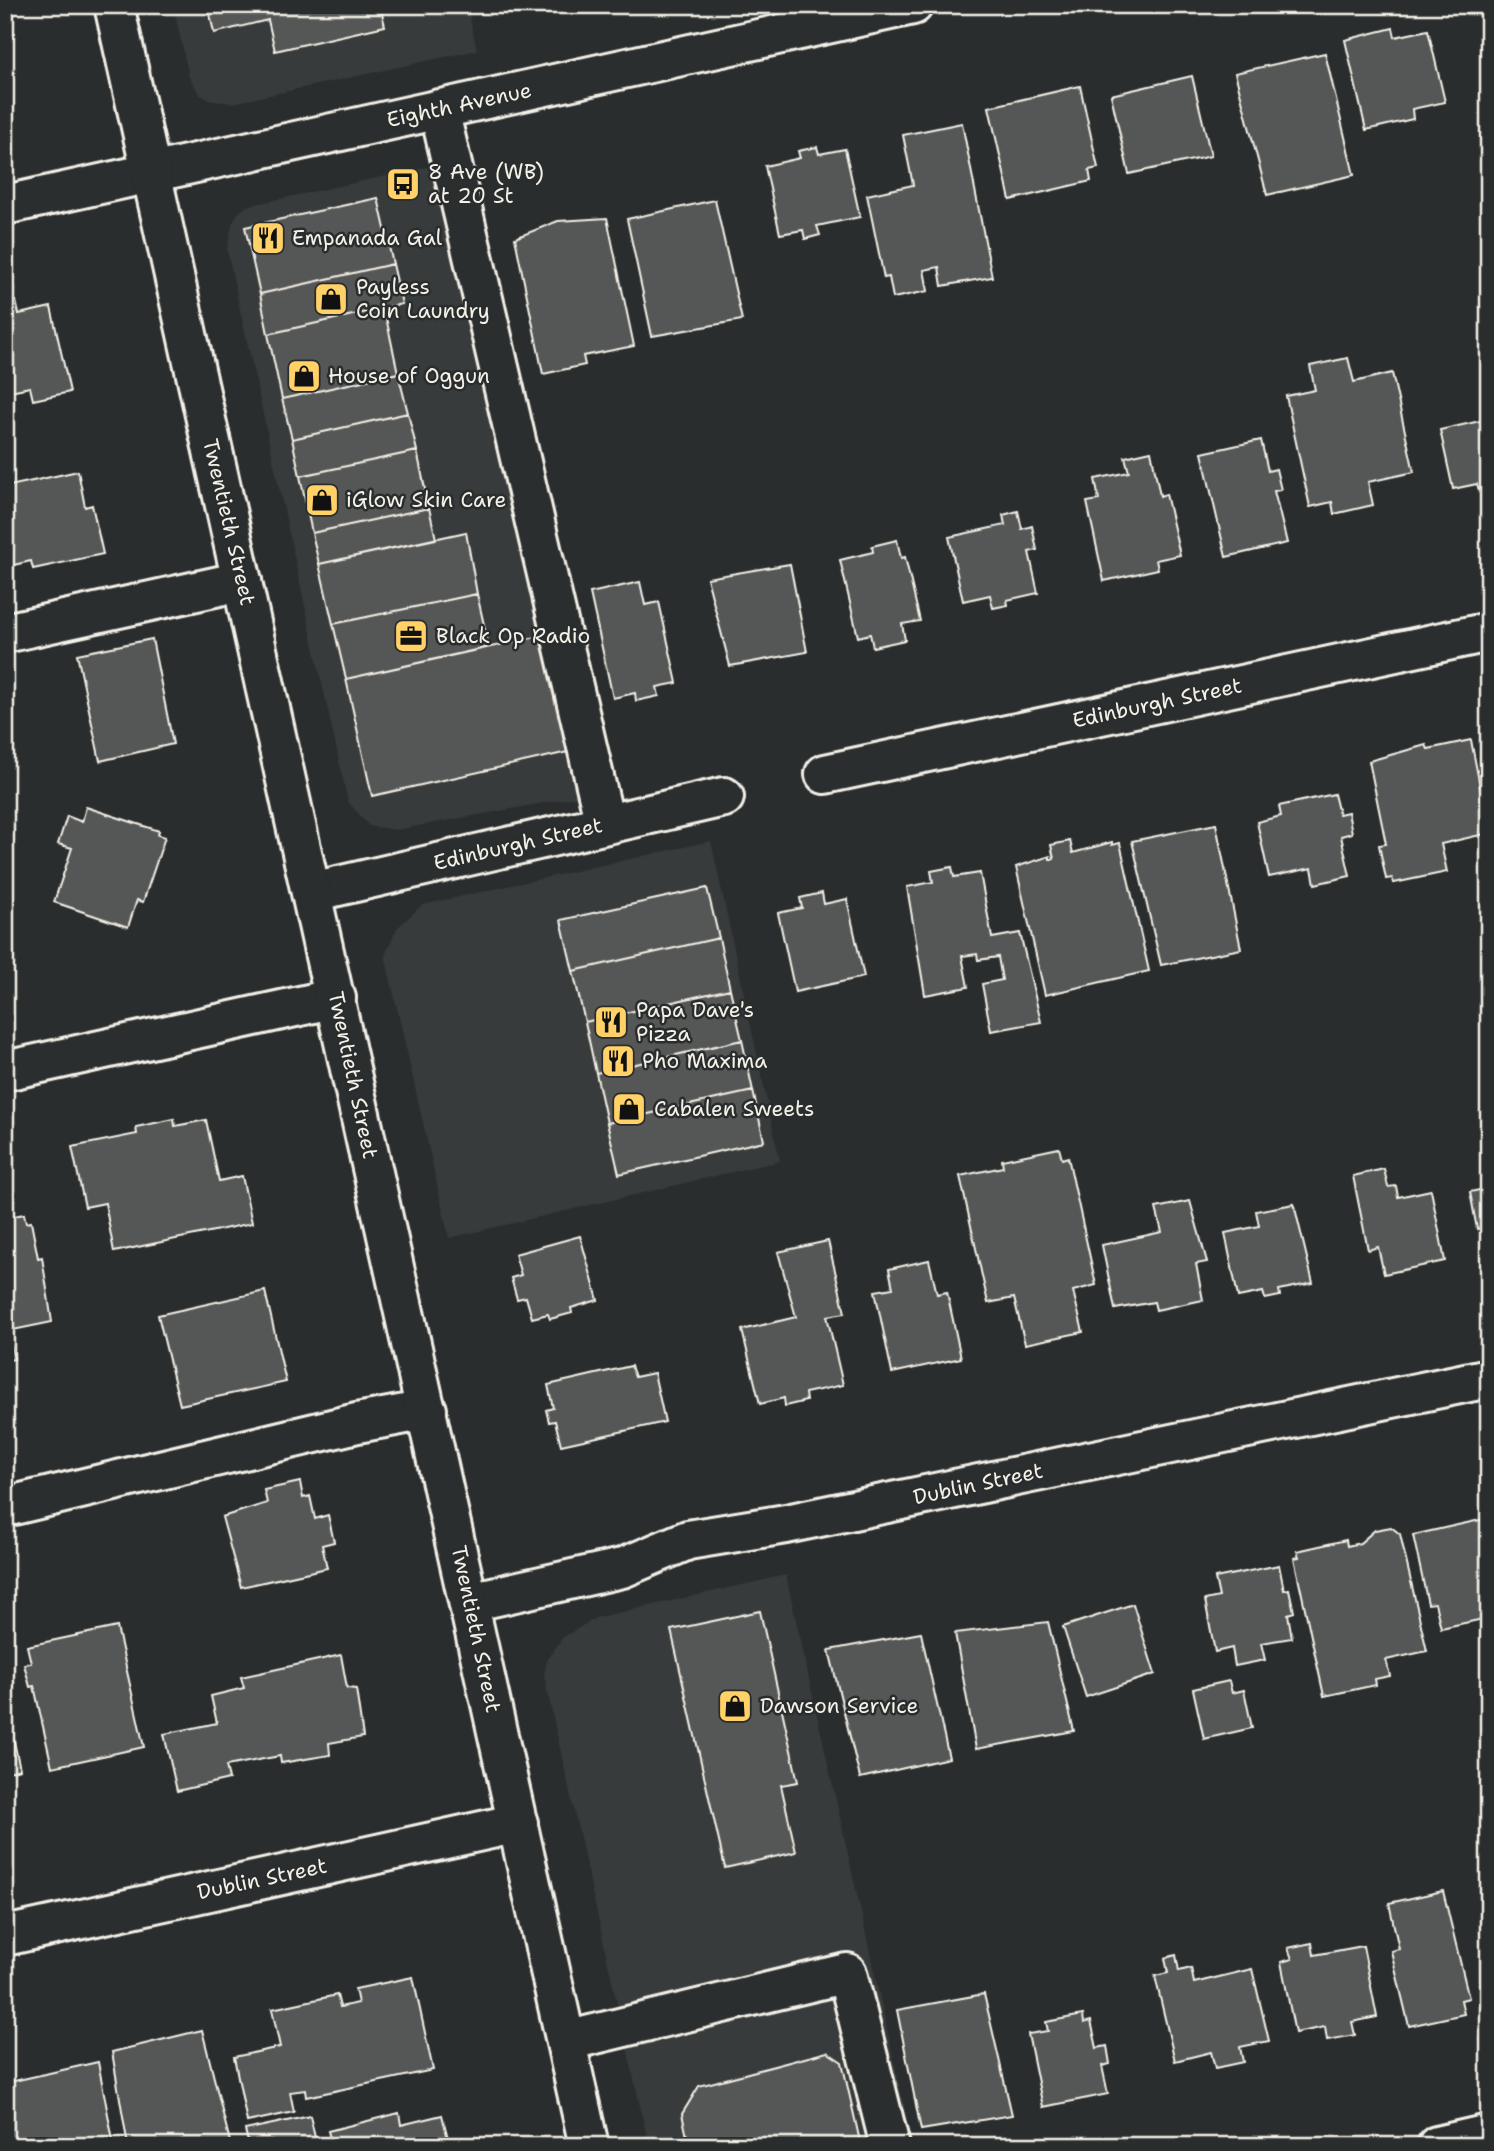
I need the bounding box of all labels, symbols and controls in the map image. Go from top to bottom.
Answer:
street label: Eighth Avenue [384,76,534,134]
place label: 8 Ave (WB) at 20 St [428,158,544,210]
bus stop icon: 8 Ave (WB) at 20 St [384,165,422,203]
restaurant icon: Empanada Gal [249,219,287,257]
place label: Empanada Gal [292,224,443,252]
place label: Payless Coin Laundry [356,273,490,325]
shop icon: Payless Coin Laundry [312,280,350,318]
shop icon: House of Oggun [285,357,323,395]
place label: House of Oggun [328,362,490,390]
street label: Twentieth Street [196,436,262,608]
shop icon: iGlow Skin Care [303,481,341,519]
place label: iGlow Skin Care [346,486,506,514]
office icon: Black Op Radio [392,617,430,655]
place label: Black Op Radio [436,622,590,650]
street label: Edinburgh Street [1070,671,1244,735]
street label: Edinburgh Street [431,811,605,877]
street label: Twentieth Street [322,989,384,1161]
place label: Papa Dave's Pizza [636,996,754,1048]
restaurant icon: Papa Dave's Pizza [592,1003,630,1041]
restaurant icon: Pho Maxima [599,1042,637,1080]
place label: Pho Maxima [642,1047,767,1075]
shop icon: Cabalen Sweets [610,1090,648,1128]
place label: Cabalen Sweets [654,1095,814,1123]
street label: Dublin Street [911,1457,1045,1511]
street label: Twentieth Street [445,1543,507,1715]
shop icon: Dawson Service [716,1687,754,1725]
place label: Dawson Service [760,1692,918,1720]
street label: Dublin Street [195,1852,329,1906]

